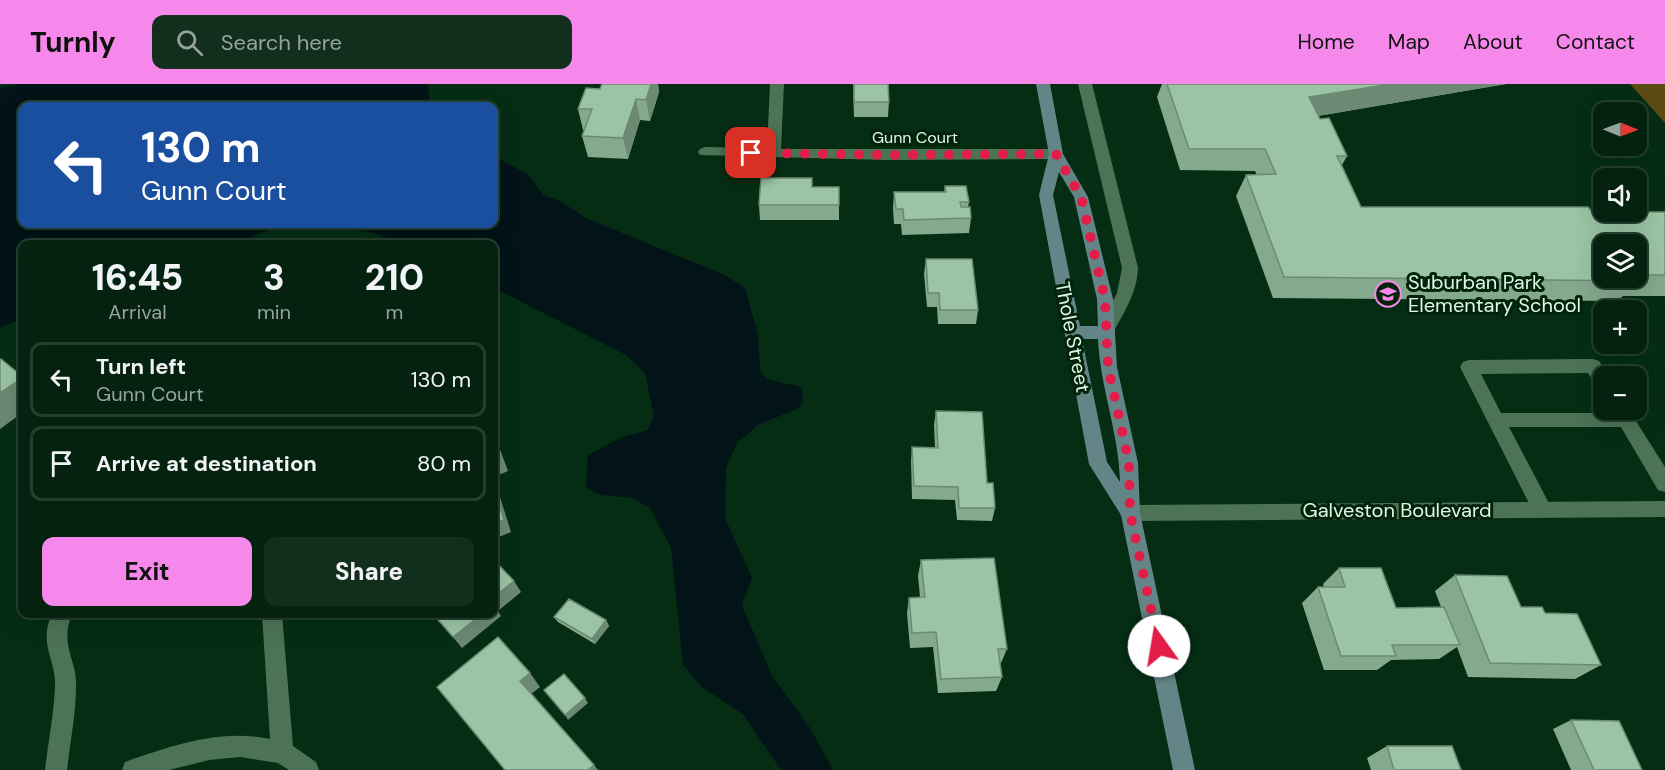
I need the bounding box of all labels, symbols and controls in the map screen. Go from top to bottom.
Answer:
search box [152,15,572,69]
text: Turnly [30,24,116,61]
icon: search [173,26,206,59]
text: Search here [221,28,342,57]
text: Home [1297,28,1355,56]
text: Map [1388,28,1430,56]
text: About [1463,28,1523,56]
text: Contact [1556,28,1635,56]
north arrow [1593,102,1647,156]
map controls [1593,102,1647,420]
text: 130 m [141,120,261,175]
icon: left [42,126,120,204]
pin [725,127,776,178]
street label: Gunn Court [872,127,958,148]
icon: arrive [734,136,767,169]
button: sound [1593,168,1647,222]
text: Gunn Court [141,173,287,208]
button: layers [1593,234,1647,288]
text: 16:45 [92,254,183,301]
text: 3 [263,254,285,301]
text: 210 [365,254,424,301]
place label: Suburban Park Elementary School [1408,269,1581,318]
street label: Thole Street [1050,279,1097,395]
school or university icon: Suburban Park Elementary School [1373,279,1403,309]
text: Arrival [108,299,167,325]
text: min [257,299,291,325]
text: m [386,299,403,325]
button: + [1593,300,1647,354]
text: Turn left [96,352,186,381]
icon: left [45,363,78,396]
text: 130 m [411,365,471,394]
button: − [1593,366,1647,420]
text: Gunn Court [96,381,204,407]
icon: arrive [45,447,78,480]
text: Arrive at destination [96,449,317,478]
text: 80 m [417,449,471,478]
street label: Galveston Boulevard [1303,497,1492,523]
button: Exit [42,537,252,606]
button: Share [264,537,474,606]
position arrow [1127,614,1191,678]

